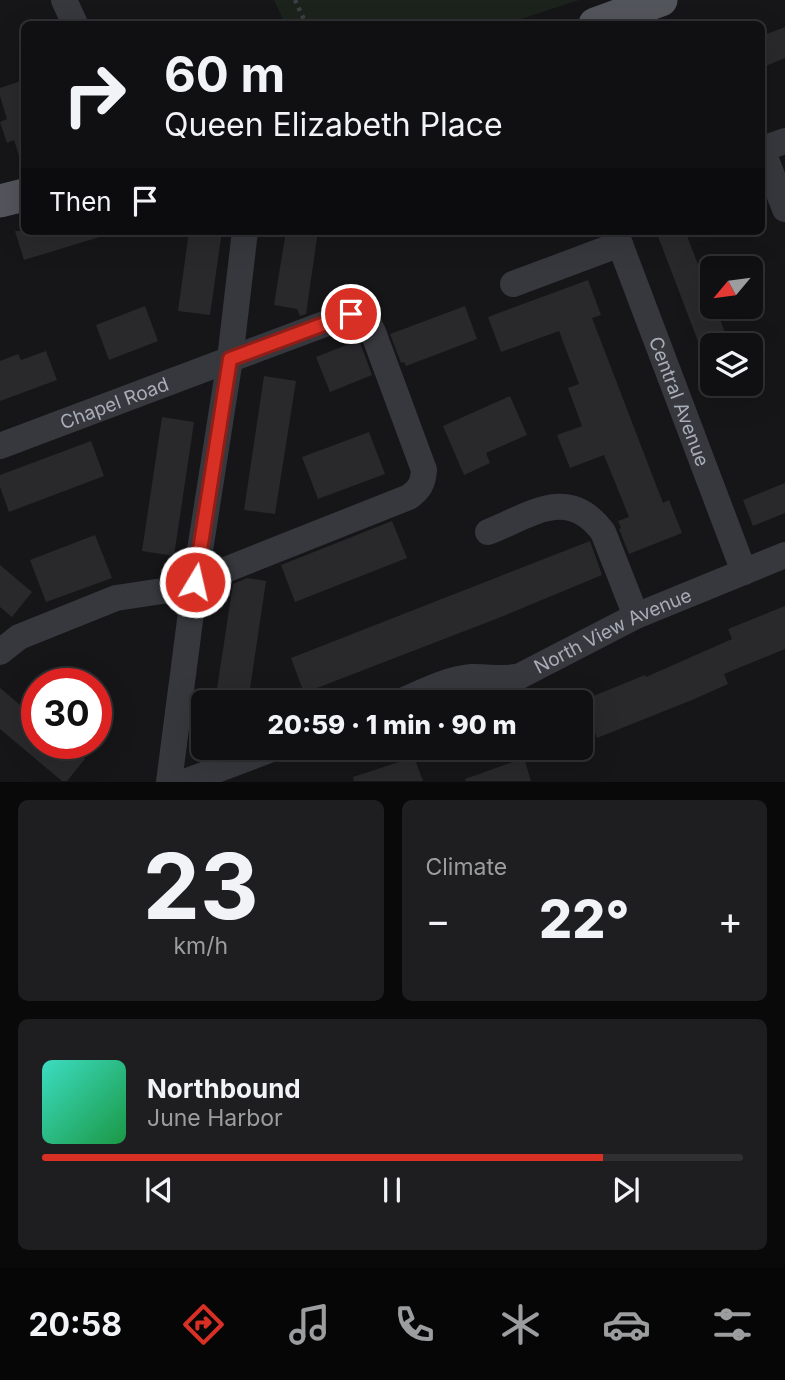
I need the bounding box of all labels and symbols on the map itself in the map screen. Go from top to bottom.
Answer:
north arrow [700,256,763,318]
pin [321,284,381,344]
street label: Central Avenue [644,333,714,470]
street label: Chapel Road [57,373,172,434]
position arrow [158,545,232,619]
street label: North View Avenue [530,584,695,679]
speed limit sign: 30 [21,668,112,759]

